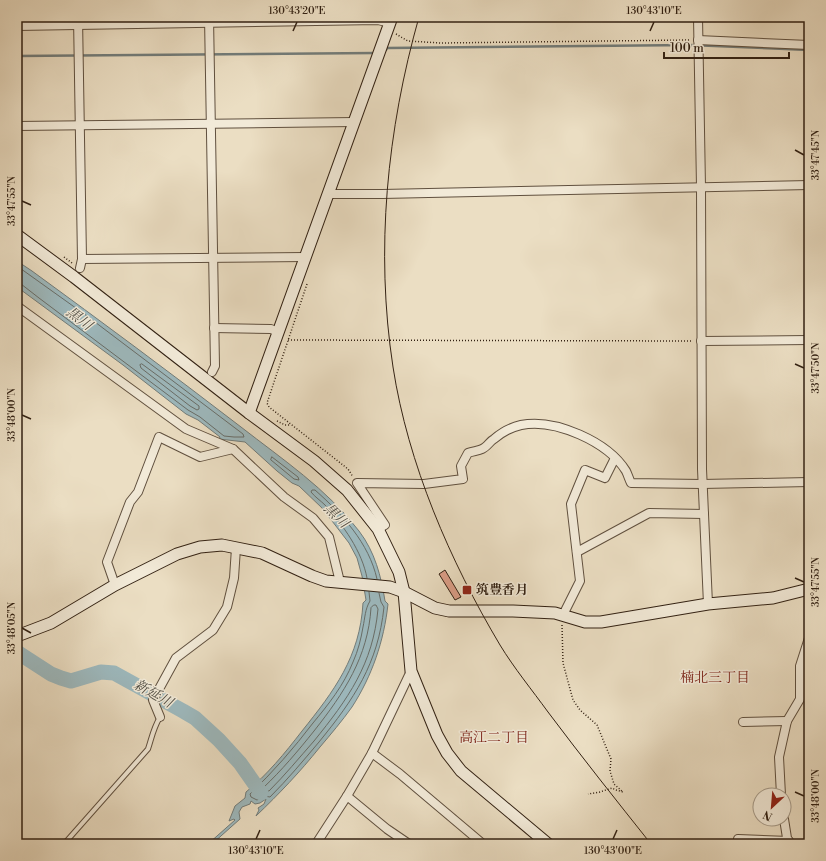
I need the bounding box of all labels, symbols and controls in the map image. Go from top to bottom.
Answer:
text: 130°43'20"E [269,5,326,17]
text: 130°43'10"E [626,5,682,17]
scale bar [664,34,789,60]
text: 100 m [670,41,704,56]
text: 33°47'45"N [810,129,822,180]
text: 33°47'55"N [6,175,18,226]
water label: 黒川 [62,303,97,336]
text: 33°47'50"N [810,342,822,394]
text: 33°48'00"N [6,388,18,442]
water label: 黒川 [320,500,354,534]
text: 33°47'55"N [810,556,822,607]
place label: 筑豊香月 [476,582,528,598]
marker: 筑豊香月 [461,584,473,596]
text: 33°48'05"N [6,601,18,654]
district label: 楠北三丁目 [680,669,750,687]
water label: 新延川 [130,676,177,713]
district label: 高江二丁目 [459,729,529,747]
text: 33°48'00"N [810,769,822,823]
north arrow [752,787,792,827]
text: N [761,807,775,823]
text: 130°43'10"E [228,845,284,857]
text: 130°43'00"E [584,845,642,857]

